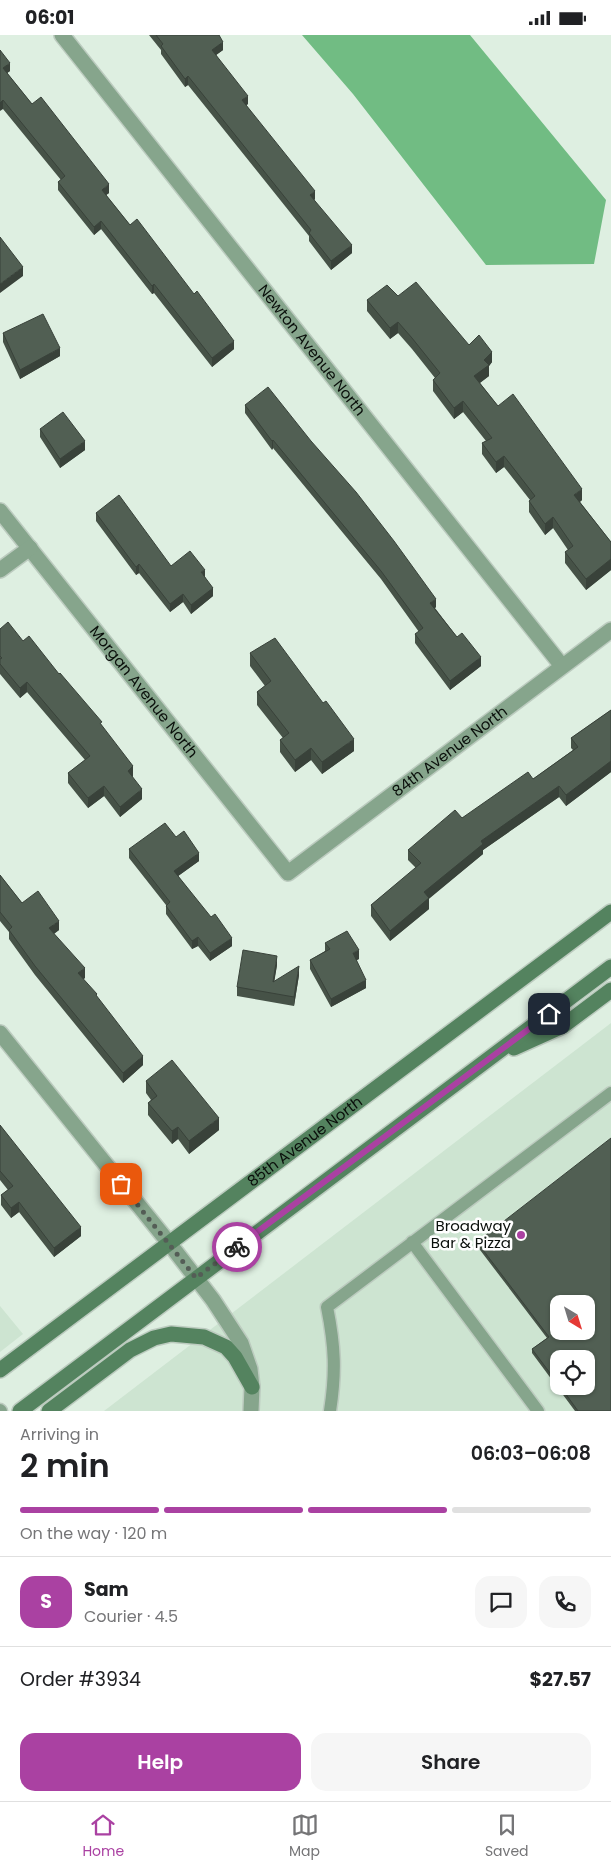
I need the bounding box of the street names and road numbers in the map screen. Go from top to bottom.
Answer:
street label: Newton Avenue North [253,280,371,420]
street label: Morgan Avenue North [85,621,203,762]
street label: 84th Avenue North [387,701,511,801]
street label: 85th Avenue North [243,1091,367,1191]

